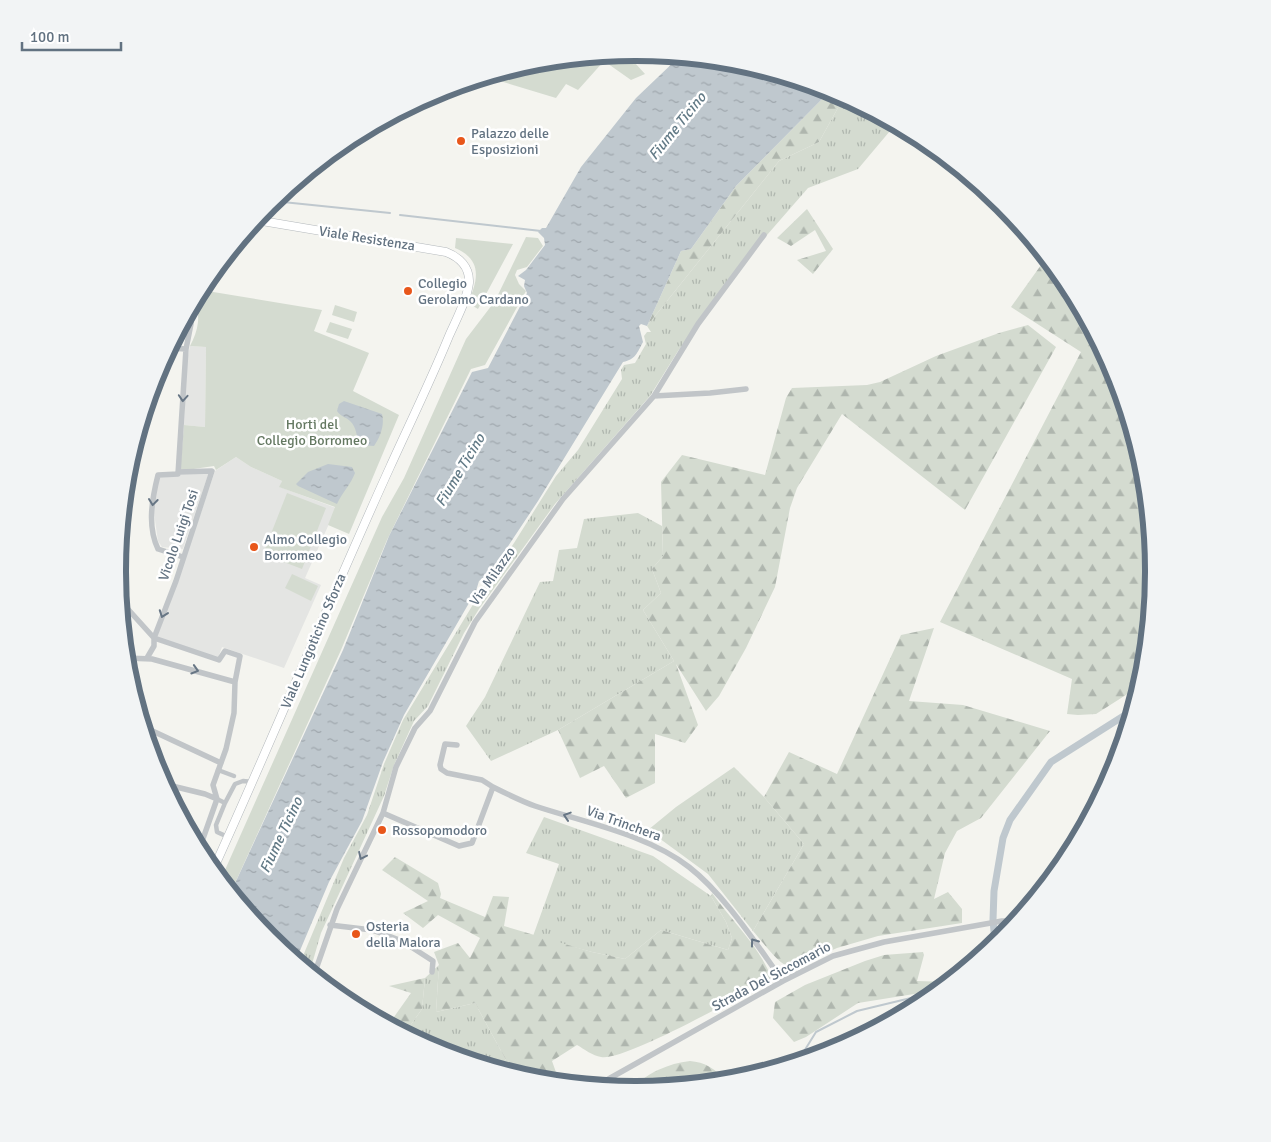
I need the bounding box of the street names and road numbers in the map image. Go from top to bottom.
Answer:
street label: Viale Resistenza [318,223,416,254]
street label: Vicolo Luigi Tosi [155,487,202,583]
street label: Via Milazzo [466,544,519,609]
street label: Viale Lungoticino Sforza [277,571,350,711]
street label: Via Trinchera [584,802,664,845]
street label: Strada Del Siccomario [709,938,834,1015]

